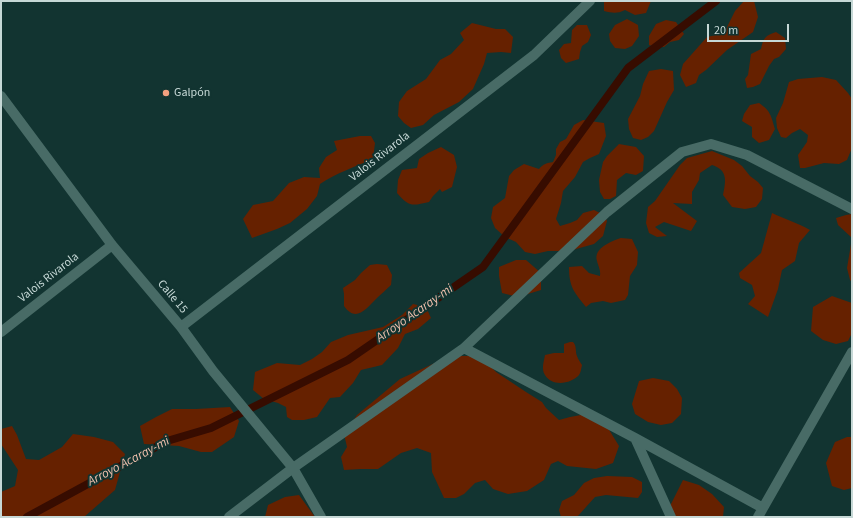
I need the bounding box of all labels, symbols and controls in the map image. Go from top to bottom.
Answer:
scale bar [709,16,791,42]
text: 20 m [714,22,738,39]
place label: Galpón [174,86,210,100]
marker: Galpón [161,88,171,98]
street label: Valois Rivarola [347,129,413,185]
street label: Valois Rivarola [16,250,82,306]
street label: Calle 15 [154,277,190,317]
water label: Arroyo Acaray-mi [373,282,457,346]
water label: Arroyo Acaray-mi [85,434,173,490]

